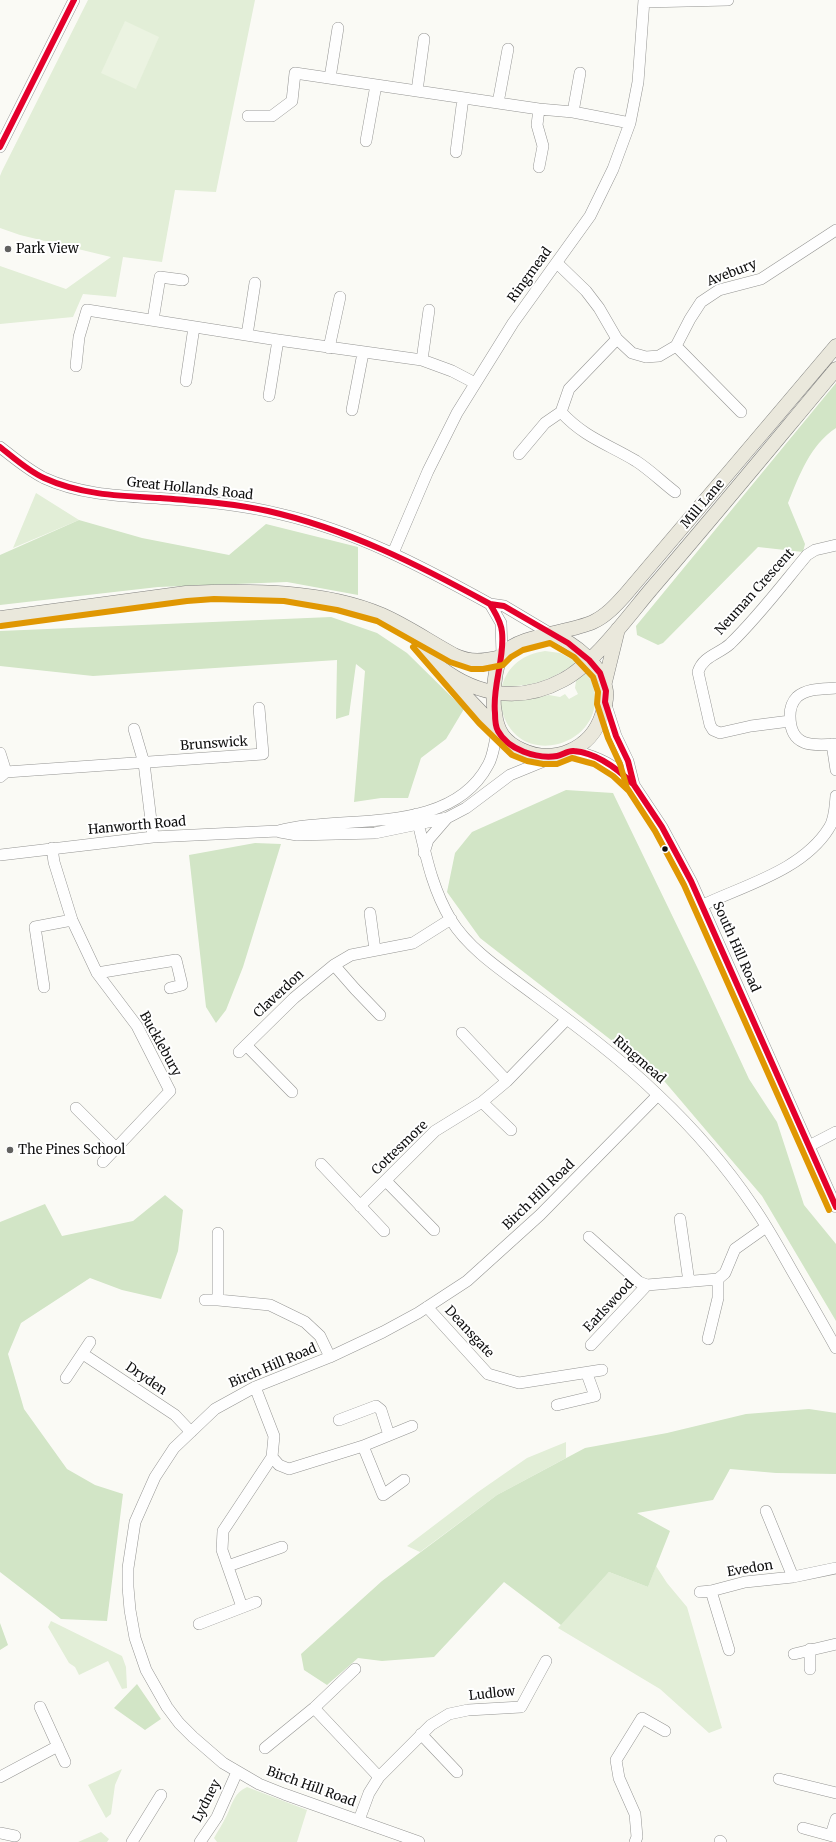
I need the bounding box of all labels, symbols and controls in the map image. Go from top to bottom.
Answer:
place label: Park View [16,241,79,257]
marker: Park View [3,244,13,254]
street label: Ringmead [505,244,555,306]
street label: Avebury [705,256,759,290]
street label: Great Hollands Road [126,475,254,503]
street label: Mill Lane [678,476,728,532]
street label: Neuman Crescent [712,546,798,638]
street label: Brunswick [180,734,248,754]
street label: Hanworth Road [87,814,187,838]
unlabelled marker [660,844,670,854]
street label: South Hill Road [709,899,763,995]
street label: Claverdon [251,967,307,1021]
street label: Bucklebury [136,1009,184,1079]
street label: Ringmead [610,1033,668,1087]
street label: Cottesmore [369,1117,431,1179]
place label: The Pines School [18,1142,125,1158]
marker: The Pines School [5,1145,15,1155]
street label: Birch Hill Road [500,1157,578,1233]
street label: Earlswood [581,1276,637,1336]
street label: Deansgate [441,1303,497,1361]
street label: Birch Hill Road [227,1341,319,1391]
street label: Dryden [122,1360,170,1398]
street label: Evedon [726,1558,774,1580]
street label: Ludlow [468,1684,516,1704]
street label: Birch Hill Road [264,1764,358,1810]
street label: Lydney [190,1777,224,1825]

